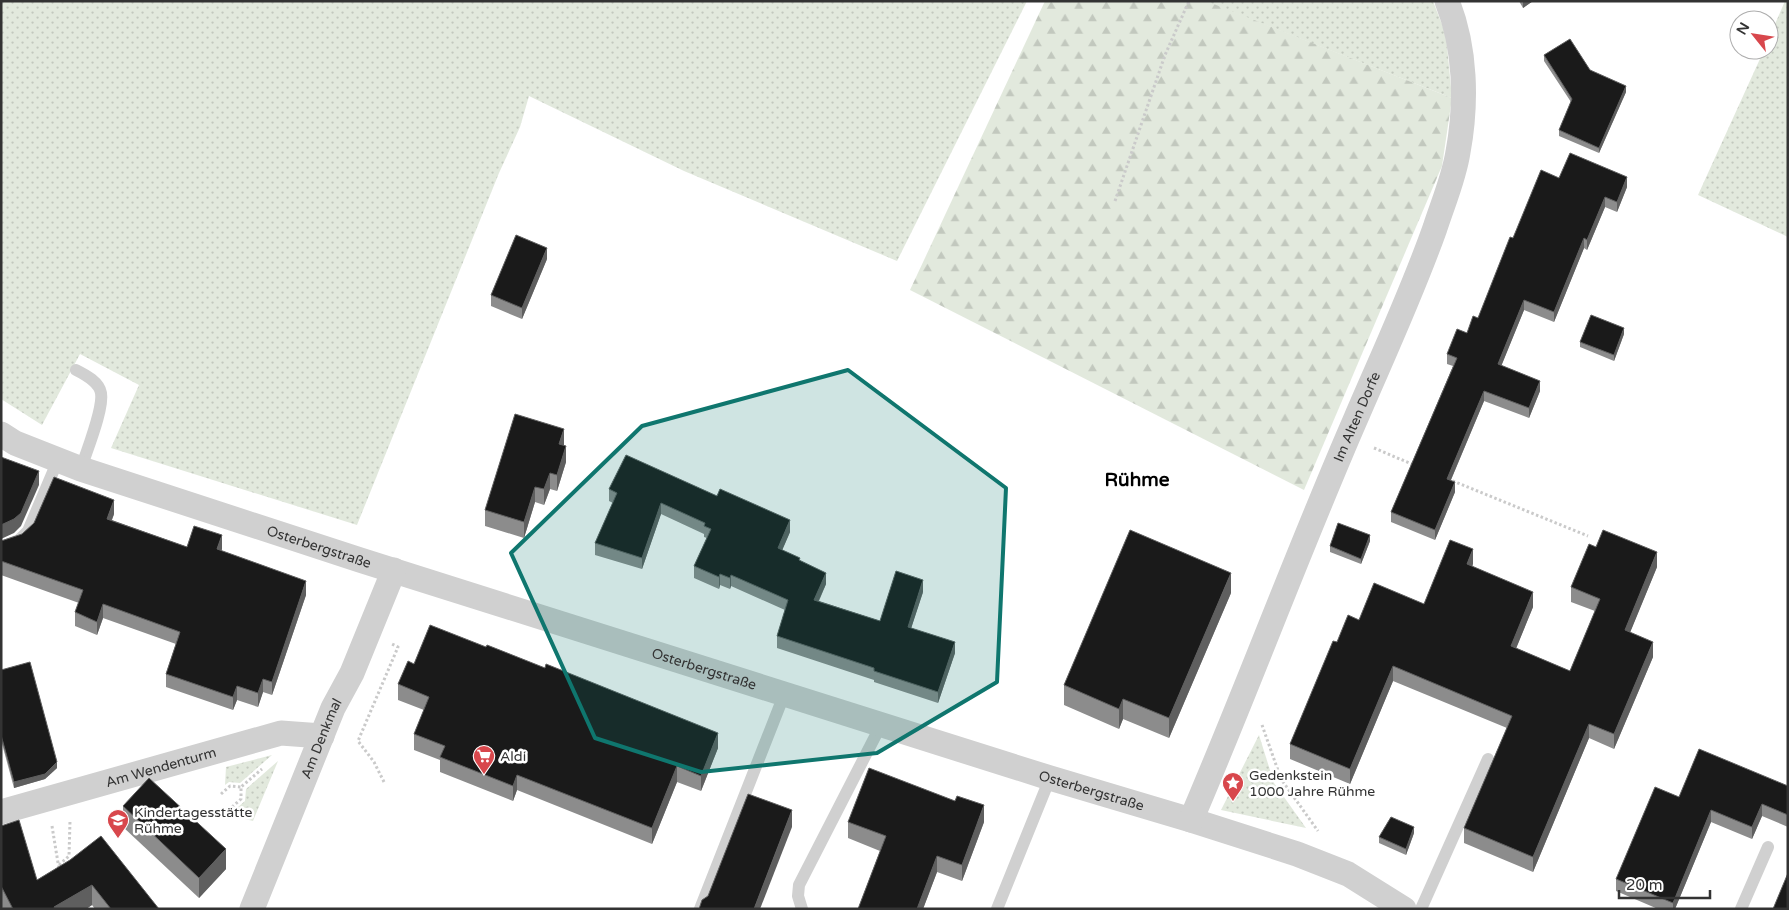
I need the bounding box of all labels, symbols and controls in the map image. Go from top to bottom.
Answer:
north arrow [1729,10,1779,60]
text: N [1733,20,1753,38]
street label: Im Alten Dorfe [1330,369,1384,465]
district label: Rühme [1105,469,1170,491]
street label: Osterbergstraße [264,522,373,572]
street label: Osterbergstraße [649,645,759,694]
street label: Am Denkmal [297,695,346,781]
street label: Am Wendenturm [104,744,218,791]
supermarket icon: Aldi [472,744,496,775]
place label: Aldi [500,748,526,765]
street label: Osterbergstraße [1037,767,1146,815]
place label: Gedenkstein 1000 Jahre Rühme [1249,767,1375,800]
place icon: Gedenkstein 1000 Jahre Rühme [1221,771,1245,802]
place label: Kindertagesstätte Rühme [134,804,253,837]
school or university icon: Kindertagesstätte Rühme [106,808,130,839]
scale bar [1619,868,1710,900]
text: 20 m [1626,876,1663,894]

